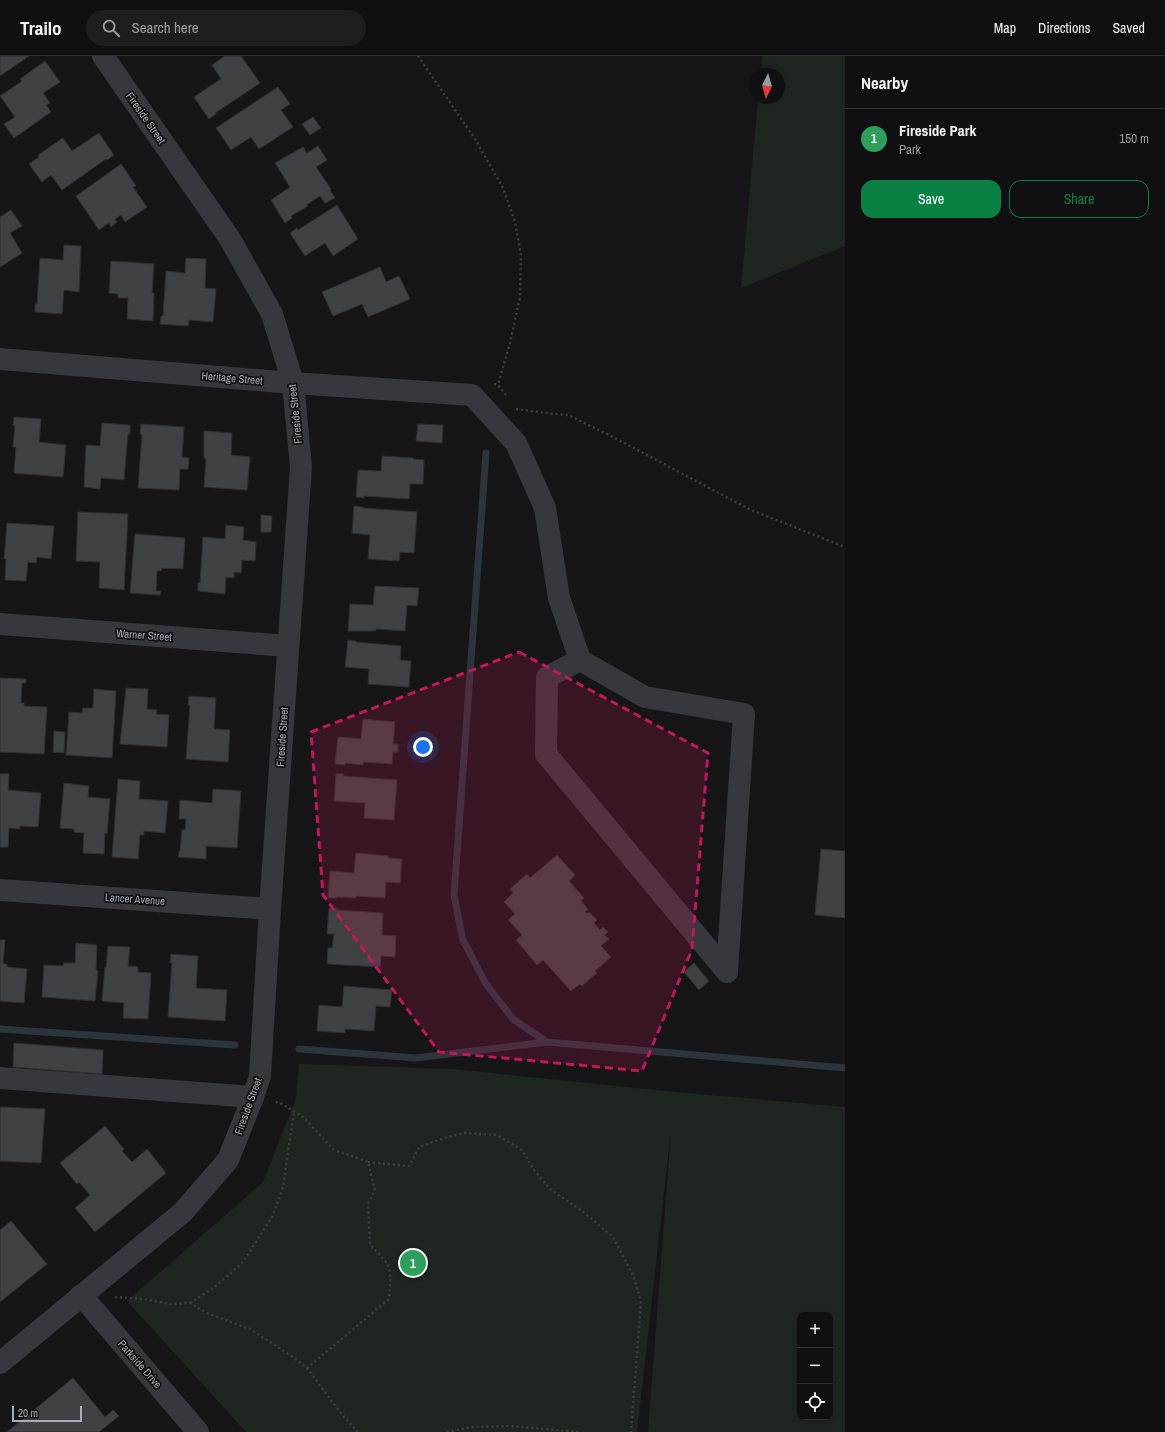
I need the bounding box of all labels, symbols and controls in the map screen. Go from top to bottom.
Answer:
search box [86,10,366,46]
text: Trailo [20,15,62,41]
icon: search [100,17,122,39]
text: Search here [132,17,199,38]
text: Map [994,19,1016,37]
text: Directions [1038,19,1090,37]
text: Saved [1112,19,1145,37]
north arrow [749,68,785,104]
text: Nearby [861,71,908,94]
street label: Fireside Street [123,90,169,147]
text: Fireside Park [899,120,976,141]
text: 1 [871,130,877,147]
text: 150 m [1119,130,1149,147]
text: Park [899,141,921,158]
button: Save [861,180,1001,218]
button: Share [1009,180,1149,218]
street label: Heritage Street [201,368,264,388]
street label: Fireside Street [285,383,305,444]
street label: Warner Street [116,626,173,644]
street label: Fireside Street [273,706,291,767]
your location [413,737,433,757]
street label: Lancer Avenue [105,890,165,908]
street label: Fireside Street [231,1075,265,1136]
pin: 1 [400,1248,426,1278]
map controls [797,1312,833,1420]
button: + [797,1312,833,1348]
street label: Parkside Drive [115,1337,165,1391]
button: − [797,1348,833,1384]
button: locate [797,1384,833,1420]
scale bar [12,1404,82,1423]
text: 20 m [18,1406,38,1420]

